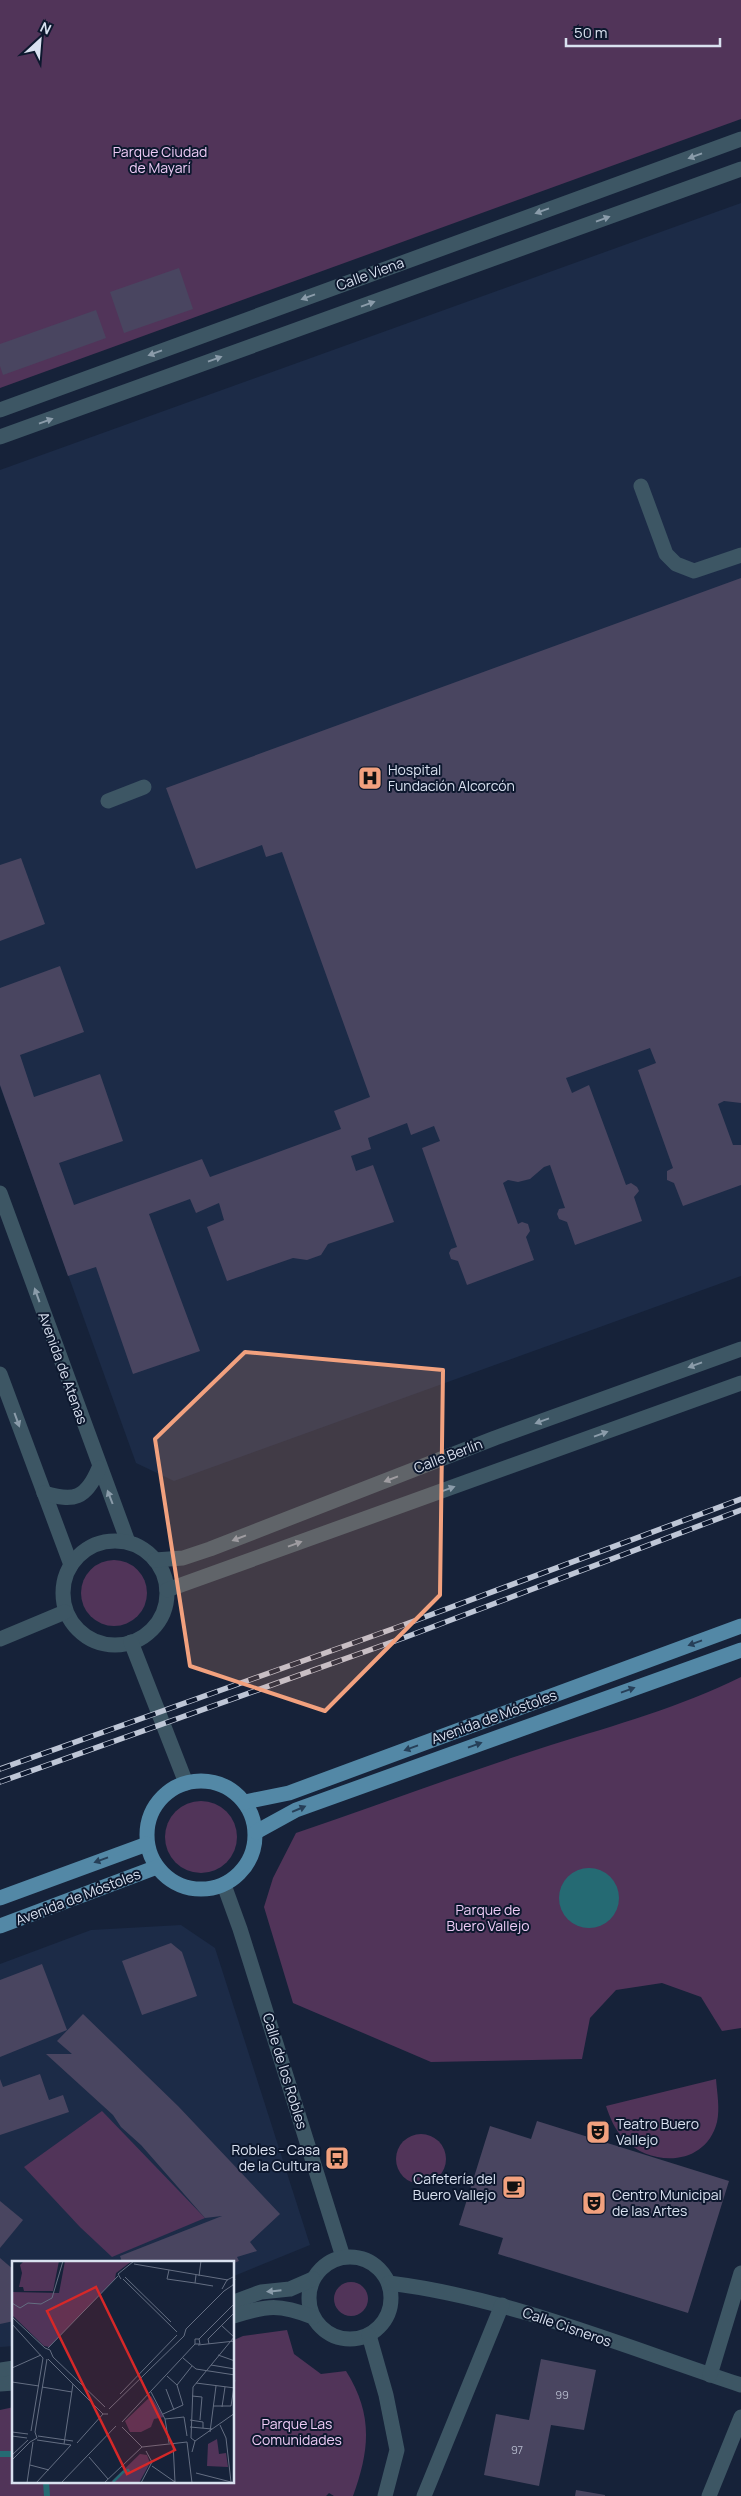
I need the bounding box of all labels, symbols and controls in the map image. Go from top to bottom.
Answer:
north arrow [15,15,65,65]
scale bar [566,15,720,47]
text: N [37,17,55,39]
text: 50 m [574,22,608,43]
park label: Parque Ciudad de Mayarí [113,142,207,177]
one-way arrow [687,152,702,160]
one-way arrow [535,208,550,216]
one-way arrow [596,215,611,223]
street label: Calle Viena [333,252,406,295]
one-way arrow [300,294,315,301]
one-way arrow [361,300,376,308]
one-way arrow [147,349,162,357]
one-way arrow [208,355,223,363]
one-way arrow [39,417,54,425]
place label: Hospital Fundación Alcorcón [388,760,515,795]
hospital icon: Hospital Fundación Alcorcón [357,765,383,791]
one-way arrow [33,1287,41,1302]
street label: Avenida de Atenas [34,1309,93,1427]
one-way arrow [687,1361,702,1369]
one-way arrow [13,1413,21,1428]
one-way arrow [535,1418,550,1425]
one-way arrow [594,1430,609,1438]
street label: Calle Berlín [411,1434,485,1477]
one-way arrow [383,1476,398,1483]
one-way arrow [441,1485,456,1493]
one-way arrow [106,1489,114,1504]
one-way arrow [232,1534,246,1542]
one-way arrow [288,1540,303,1548]
one-way arrow [687,1639,702,1647]
street label: Avenida de Móstoles [428,1685,559,1748]
one-way arrow [621,1686,636,1694]
one-way arrow [468,1741,483,1749]
one-way arrow [404,1745,419,1752]
one-way arrow [292,1805,306,1813]
one-way arrow [93,1856,108,1864]
street label: Avenida de Móstoles [13,1864,143,1929]
park label: Parque de Buero Vallejo [446,1900,530,1935]
street label: Calle de los Robles [259,2010,312,2131]
place label: Teatro Buero Vallejo [616,2114,699,2149]
theatre icon: Teatro Buero Vallejo [585,2119,611,2145]
place label: Robles - Casa de la Cultura [231,2140,320,2175]
bus stop icon: Robles - Casa de la Cultura [324,2145,350,2171]
place label: Cafetería del Buero Vallejo [413,2169,496,2204]
cafe icon: Cafetería del Buero Vallejo [501,2174,527,2200]
place label: Centro Municipal de las Artes [612,2185,722,2220]
theatre icon: Centro Municipal de las Artes [581,2190,607,2216]
inset map [12,2261,235,2484]
one-way arrow [265,2287,281,2295]
street label: Calle Cisneros [520,2302,614,2351]
house number: 99 [555,2387,569,2402]
park label: Parque Las Comunidades [252,2414,342,2449]
house number: 97 [511,2442,523,2457]

